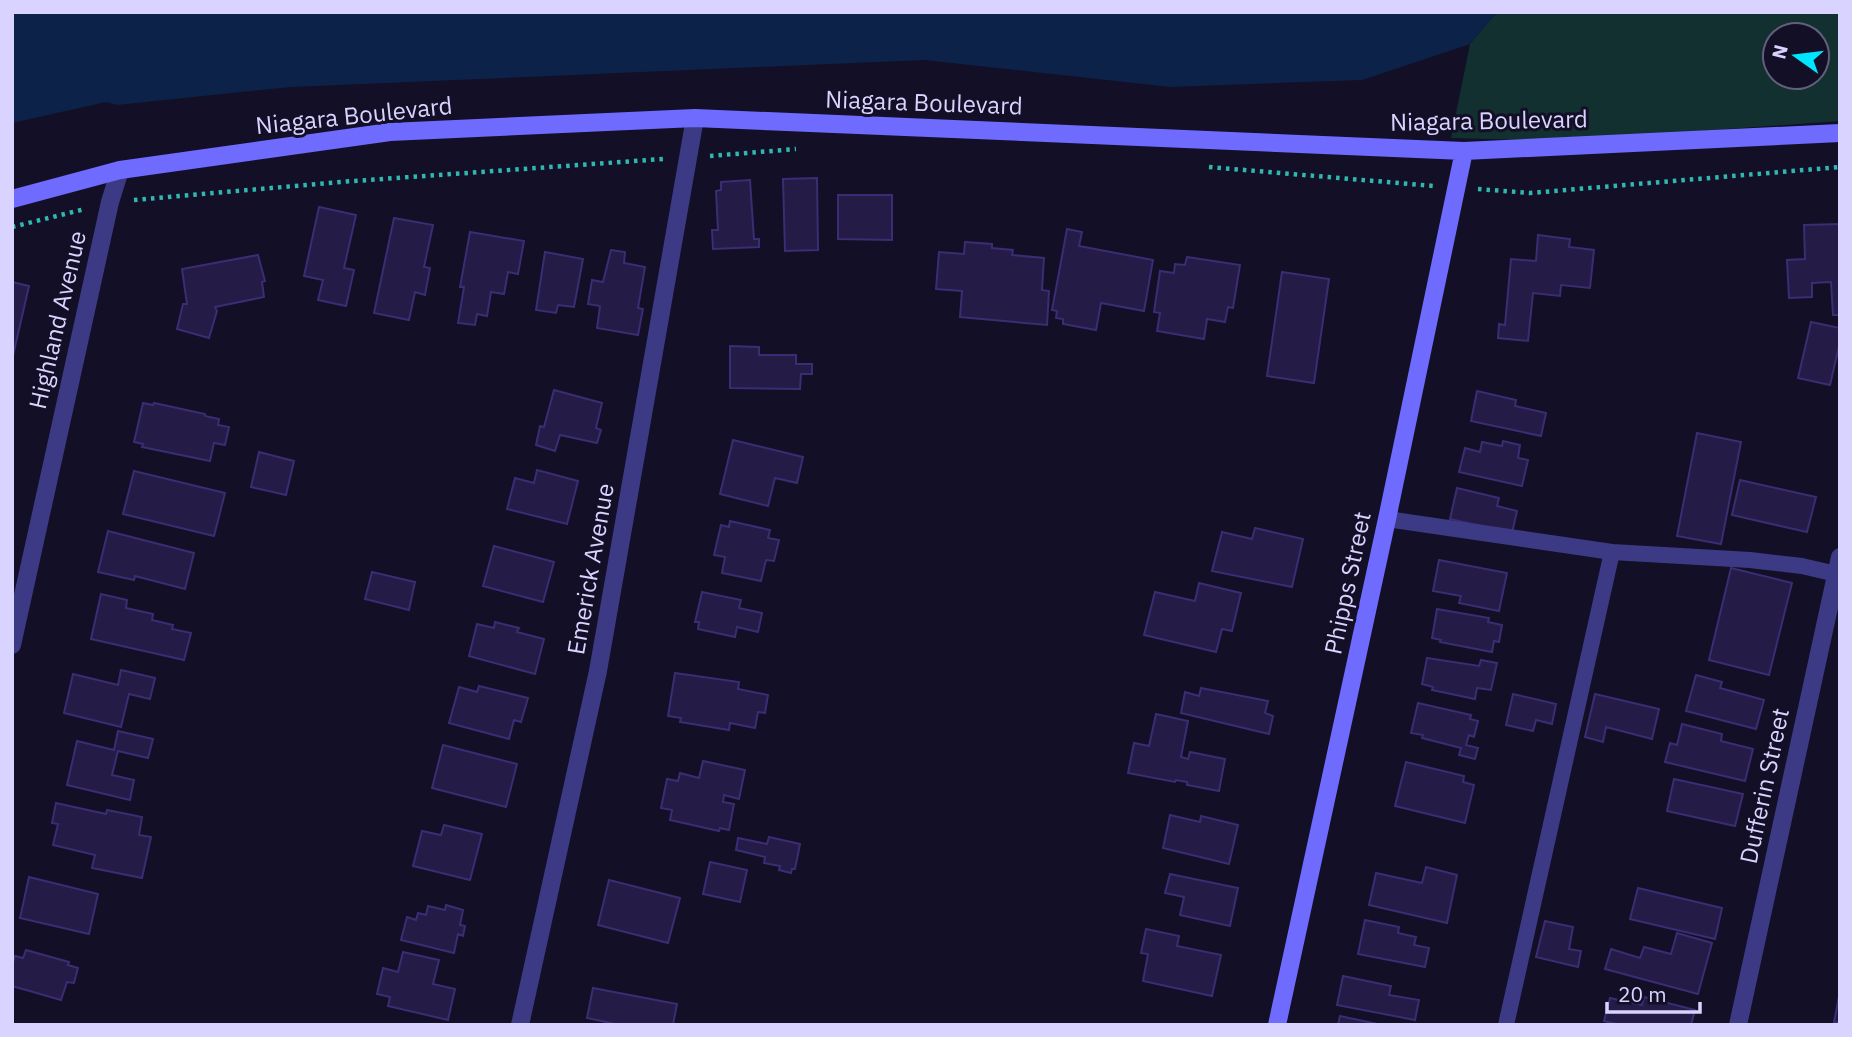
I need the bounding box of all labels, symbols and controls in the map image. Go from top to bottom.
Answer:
north arrow [1761,21,1831,91]
text: N [1766,42,1793,61]
street label: Niagara Boulevard [825,83,1023,121]
street label: Niagara Boulevard [254,89,454,141]
street label: Niagara Boulevard [1390,102,1588,138]
street label: Highland Avenue [21,228,93,412]
street label: Emerick Avenue [559,481,621,657]
street label: Phipps Street [1316,508,1378,657]
street label: Dufferin Street [1732,705,1796,867]
scale bar [1607,970,1700,1014]
text: 20 m [1618,980,1667,1008]

